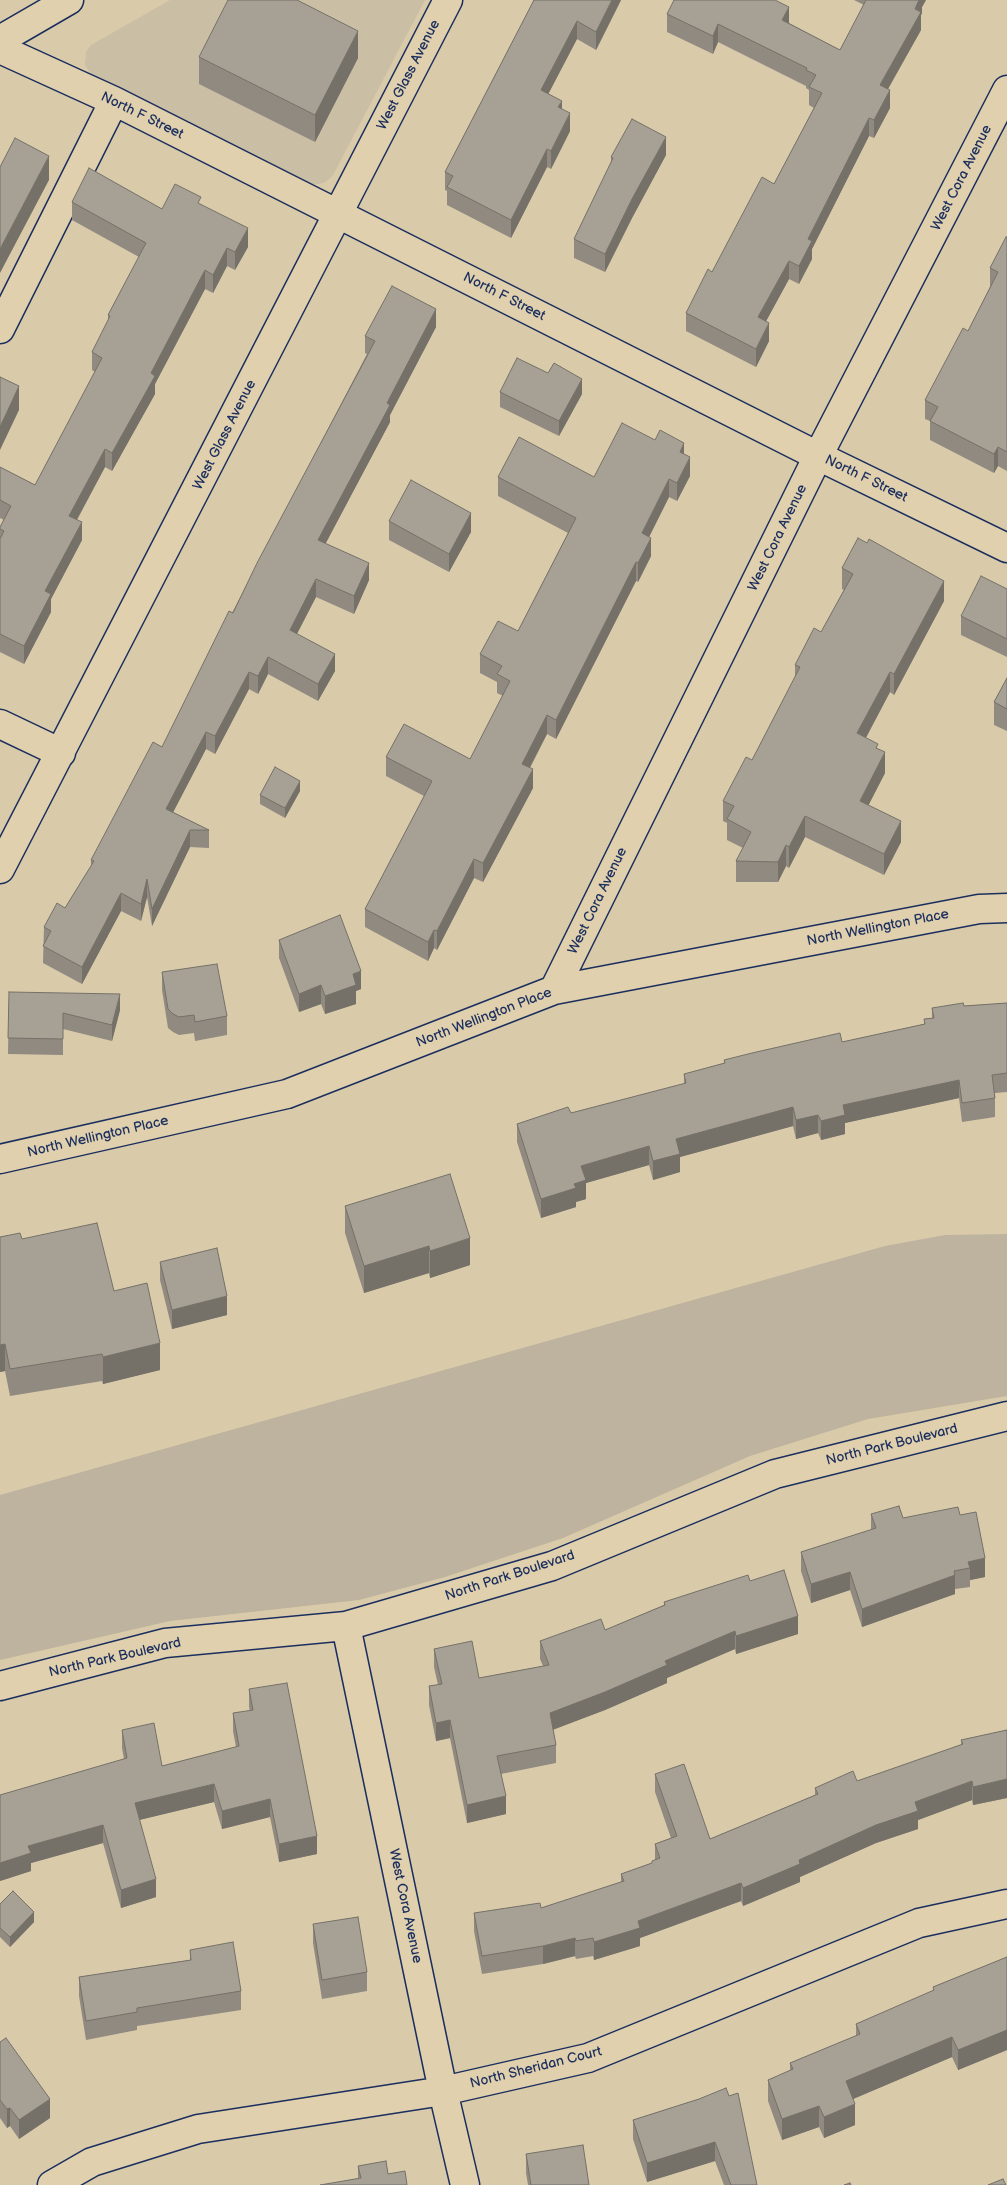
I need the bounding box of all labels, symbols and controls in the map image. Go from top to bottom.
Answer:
street label: West Glass Avenue [374,17,444,133]
street label: North F Street [98,89,186,143]
street label: West Cora Avenue [928,122,996,234]
street label: North F Street [460,269,548,325]
street label: West Glass Avenue [190,377,260,493]
street label: North F Street [822,452,910,506]
street label: West Cora Avenue [745,482,811,594]
street label: West Cora Avenue [565,845,631,957]
street label: North Wellington Place [806,906,950,950]
street label: North Wellington Place [414,984,554,1052]
street label: North Wellington Place [26,1113,170,1161]
street label: North Park Boulevard [824,1421,960,1469]
street label: North Park Boulevard [443,1547,577,1605]
street label: North Park Boulevard [47,1635,183,1681]
street label: West Cora Avenue [385,1847,425,1965]
street label: North Sheridan Court [468,2044,604,2092]

